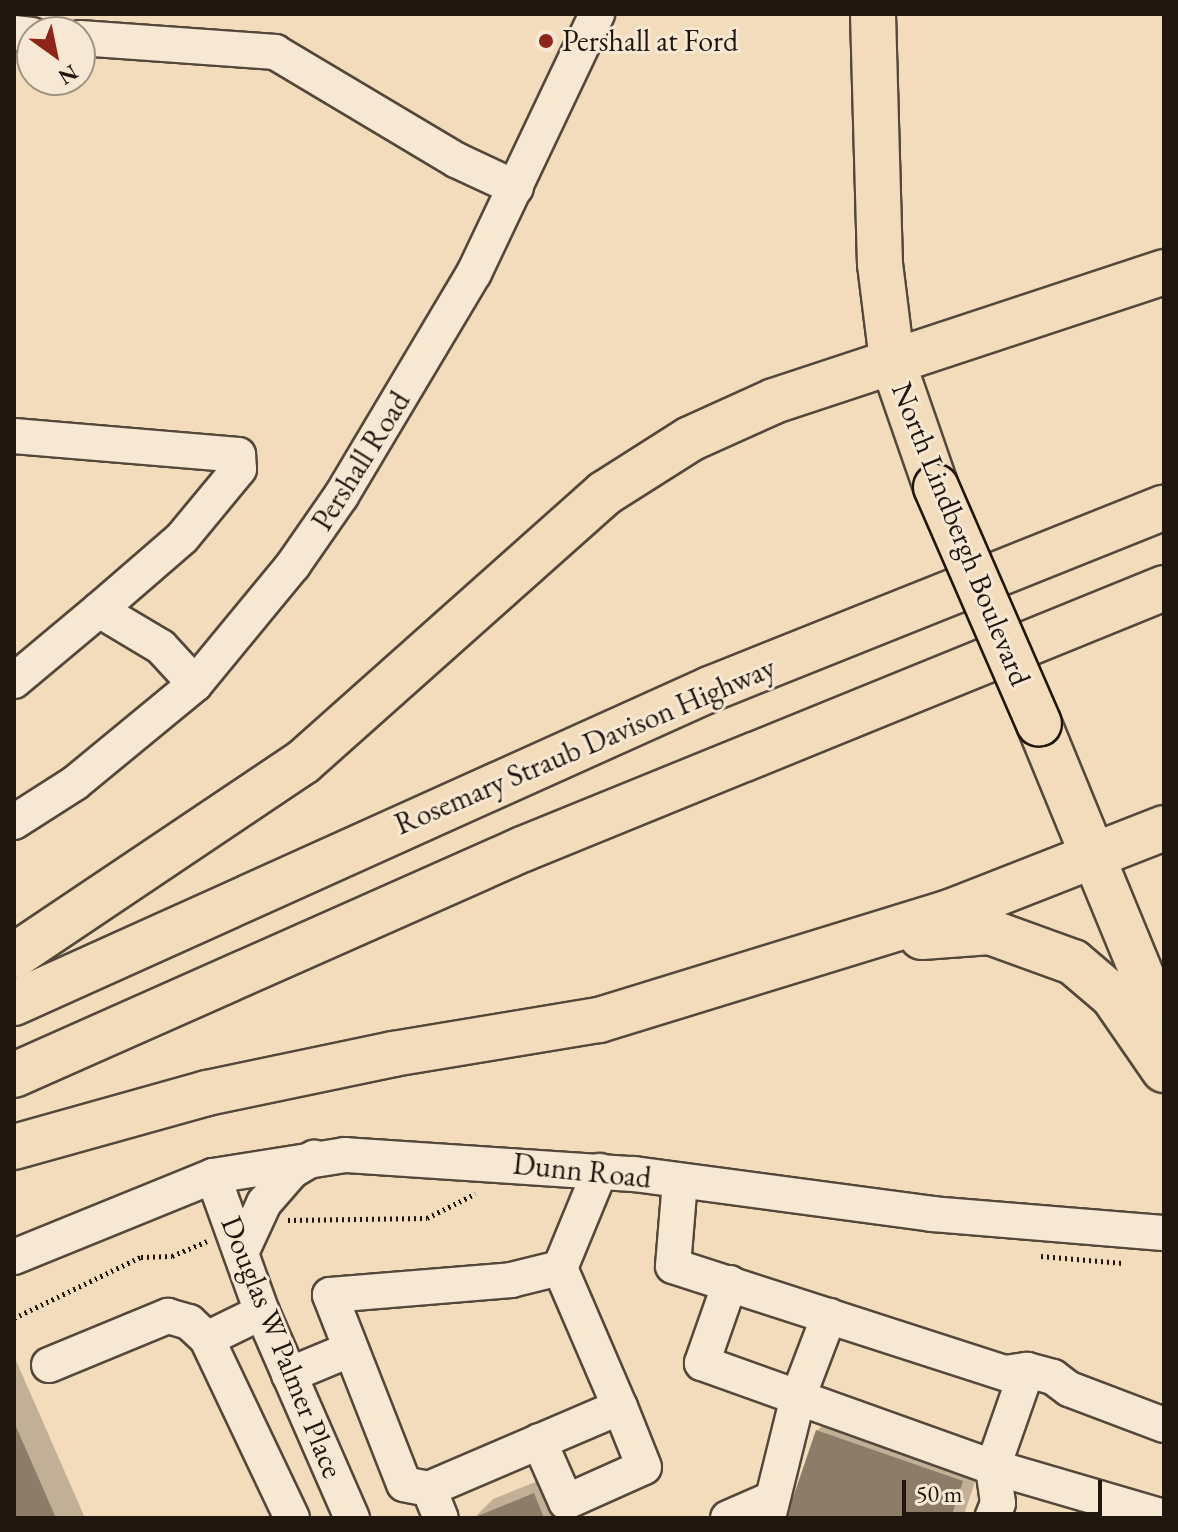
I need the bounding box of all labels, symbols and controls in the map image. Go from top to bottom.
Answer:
north arrow [16,16,96,96]
place label: Pershall at Ford [562,23,738,59]
marker: Pershall at Ford [537,32,555,50]
text: N [53,58,84,92]
street label: North Lindbergh Boulevard [884,377,1038,691]
street label: Pershall Road [304,385,418,537]
street label: Rosemary Straub Davison Highway [389,649,781,843]
street label: Dunn Road [511,1146,653,1196]
street label: Douglas W Palmer Place [213,1211,351,1483]
scale bar [906,1464,1106,1514]
text: 50 m [916,1478,963,1509]

